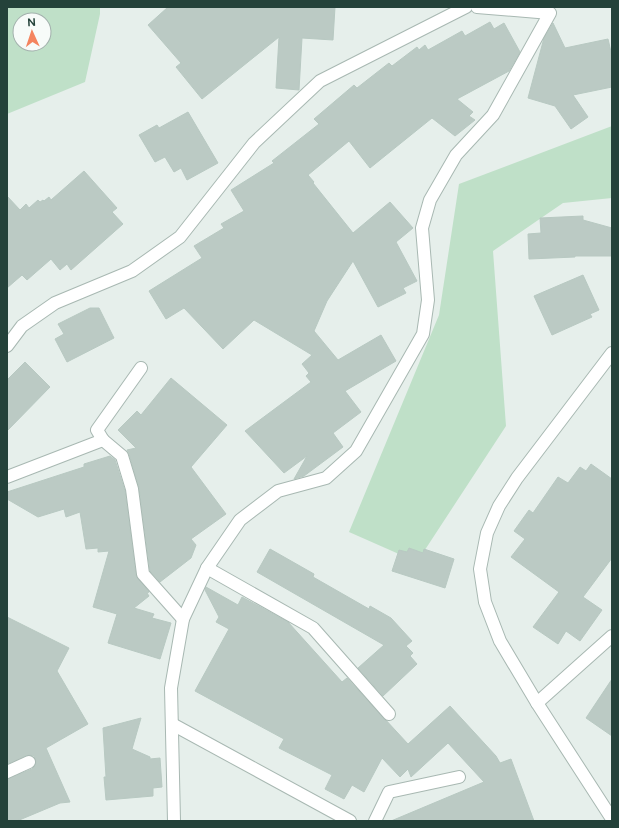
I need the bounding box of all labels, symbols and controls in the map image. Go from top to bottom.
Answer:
north arrow [12,12,52,52]
text: N [27,16,36,29]

